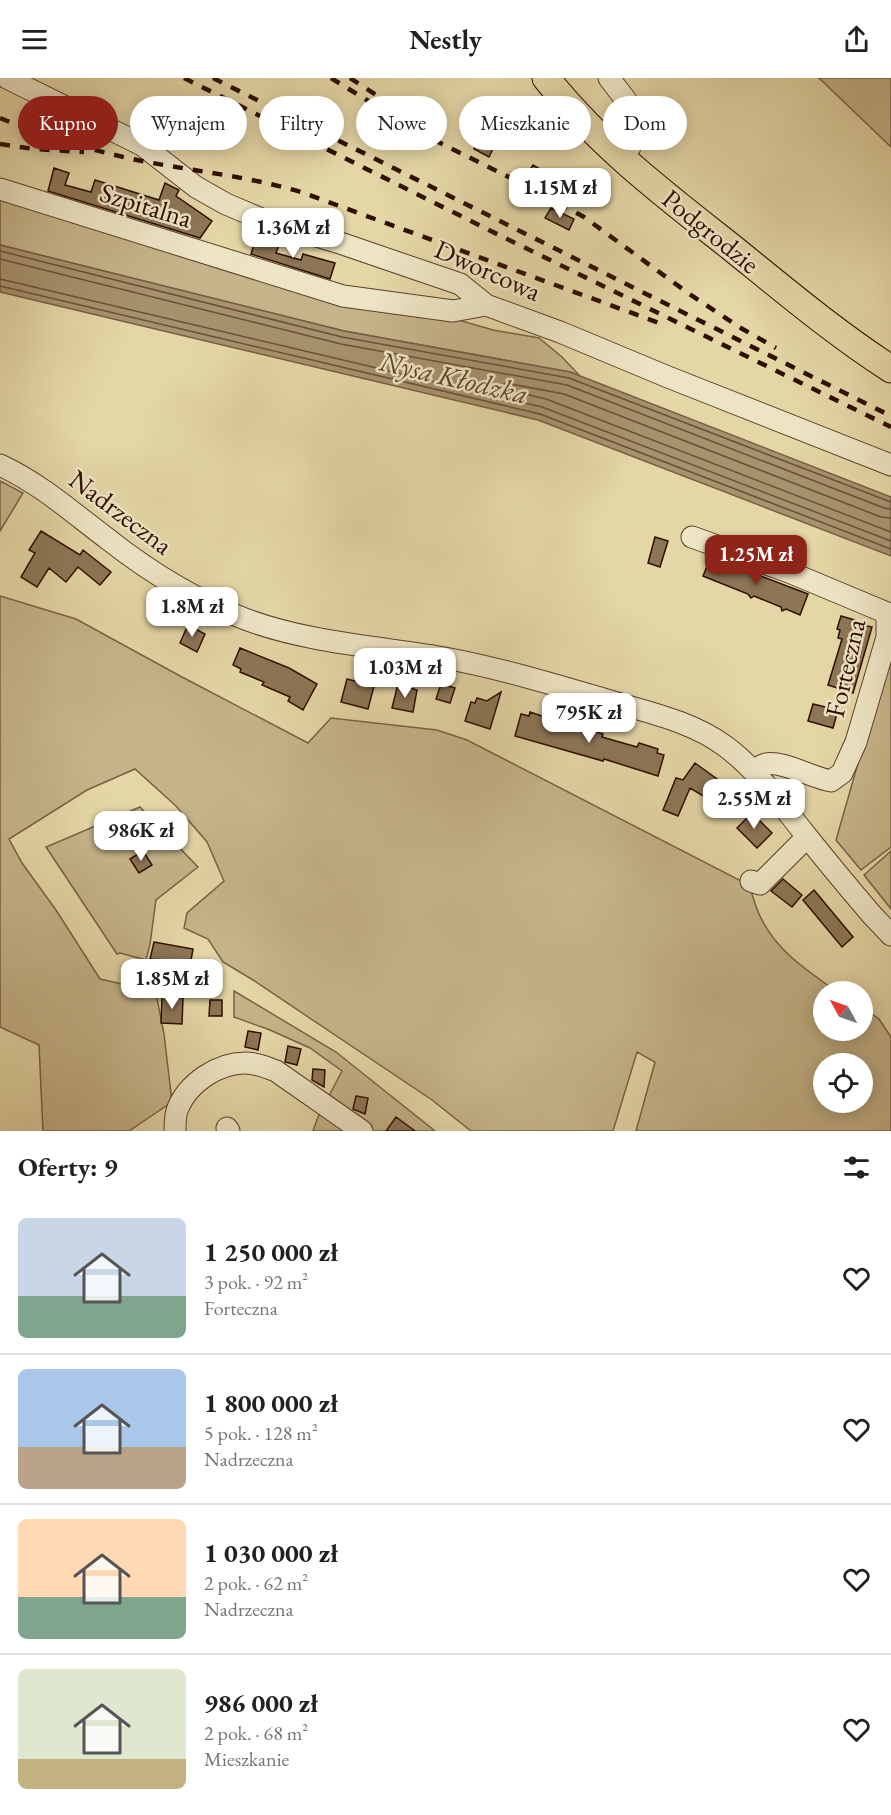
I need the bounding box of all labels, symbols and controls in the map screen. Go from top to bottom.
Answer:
text: Nestly [409,22,482,57]
icon: menu [18,23,51,56]
icon: share [840,23,873,56]
chip: Kupno [18,96,118,150]
chip: Wynajem [130,96,247,150]
chip: Filtry [259,96,344,150]
chip: Nowe [356,96,447,150]
chip: Mieszkanie [459,96,591,150]
chip: Dom [603,96,687,150]
pin: 1.15M zł [498,168,622,219]
text: 1.15M zł [523,174,597,200]
street label: Szpitalna [96,175,196,236]
street label: Podgrodzie [655,181,767,281]
pin: 1.36M zł [231,208,355,259]
text: 1.36M zł [256,214,330,240]
street label: Dworcowa [429,231,547,309]
water label: Nysa Kłodzka [375,342,532,412]
street label: Nadrzeczna [62,462,180,562]
pin: 1.25M zł [694,535,818,586]
text: 1.25M zł [719,541,793,567]
pin: 1.8M zł [137,587,247,638]
text: 1.8M zł [160,593,224,619]
street label: Forteczna [817,615,873,720]
pin: 1.03M zł [343,648,467,699]
text: 1.03M zł [368,654,442,680]
pin: 795K zł [534,693,644,744]
text: 795K zł [556,699,622,725]
pin: 2.55M zł [692,779,816,830]
text: 2.55M zł [717,785,791,811]
pin: 986K zł [86,811,196,862]
text: 986K zł [108,817,174,843]
pin: 1.85M zł [110,959,234,1010]
text: 1.85M zł [135,965,209,991]
north arrow [813,981,873,1041]
map controls [813,981,873,1113]
button: locate [813,1053,873,1113]
text: Oferty: 9 [18,1150,118,1184]
icon: filters [840,1151,873,1184]
text: 1 250 000 zł [204,1235,338,1269]
icon: home [66,1242,138,1314]
icon: heart [840,1262,873,1295]
text: 3 pok. · 92 m² [204,1269,308,1295]
text: Forteczna [204,1295,278,1321]
text: 1 800 000 zł [204,1386,338,1420]
icon: home [66,1393,138,1465]
icon: heart [840,1413,873,1446]
text: 5 pok. · 128 m² [204,1420,318,1446]
text: Nadrzeczna [204,1446,293,1472]
text: 1 030 000 zł [204,1536,338,1570]
icon: home [66,1543,138,1615]
icon: heart [840,1563,873,1596]
text: 2 pok. · 62 m² [204,1570,308,1596]
text: Nadrzeczna [204,1596,293,1622]
text: 986 000 zł [204,1686,318,1720]
icon: home [66,1693,138,1765]
icon: heart [840,1713,873,1746]
text: 2 pok. · 68 m² [204,1720,308,1746]
text: Mieszkanie [204,1746,289,1772]

